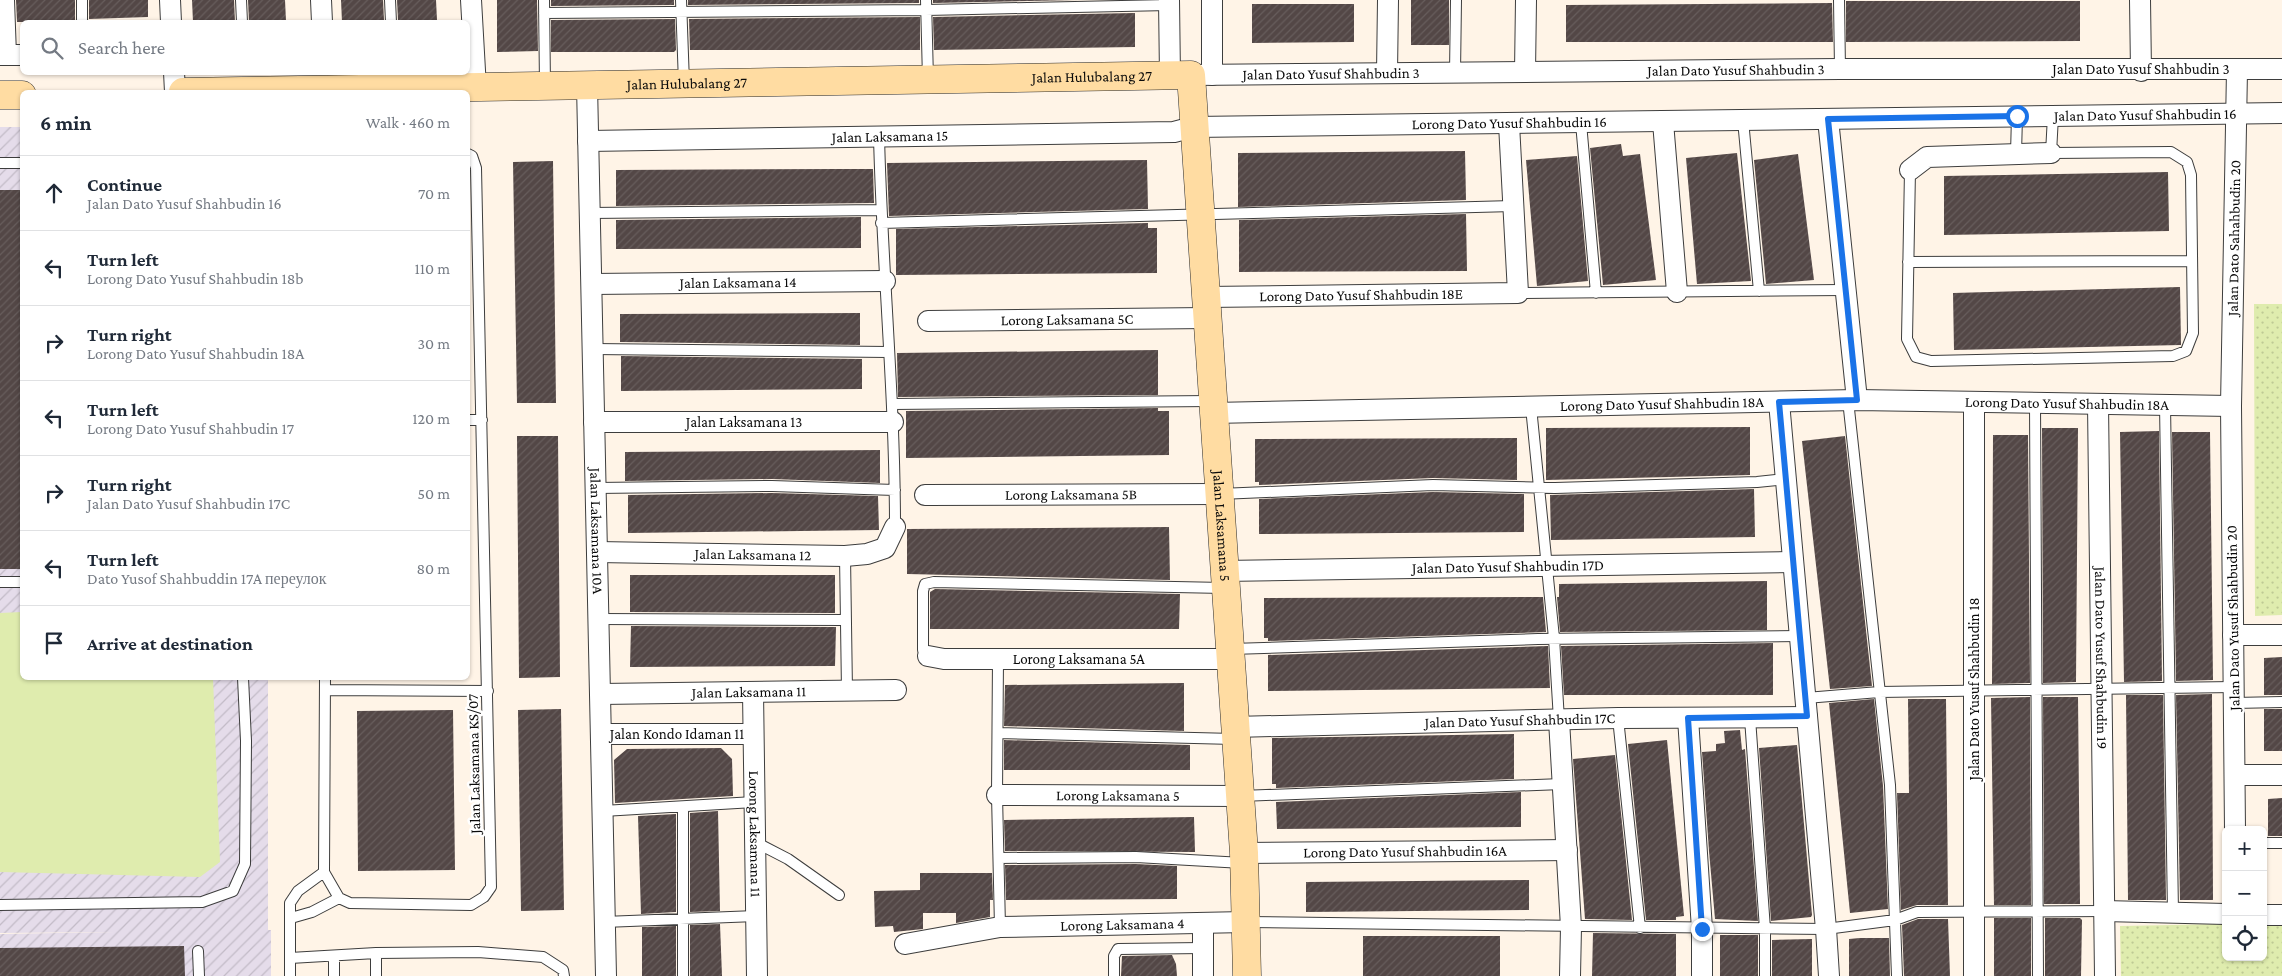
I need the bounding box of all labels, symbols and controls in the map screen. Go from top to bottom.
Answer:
search box [20,20,470,75]
icon: search [38,34,66,62]
text: Search here [78,37,165,58]
street label: Jalan Dato Yusuf Shahbudin 3 [1645,61,1825,80]
street label: Jalan Dato Yusuf Shahbudin 3 [2050,61,2230,78]
street label: Jalan Dato Yusuf Shahbudin 3 [1240,65,1420,84]
street label: Jalan Hulubalang 27 [1029,68,1152,87]
street label: Jalan Hulubalang 27 [625,74,747,94]
route start [2006,105,2029,128]
street label: Jalan Dato Yusuf Shahbudin 16 [2052,106,2237,125]
text: 6 min [40,111,91,135]
text: Walk · 460 m [366,114,450,131]
street label: Lorong Dato Yusuf Shahbudin 16 [1412,114,1607,133]
street label: Jalan Laksamana 15 [830,127,948,146]
street label: Jalan Dato Sahahbudin 20 [2225,160,2243,318]
text: Continue [87,174,162,195]
icon: ahead [40,179,68,207]
text: 70 m [418,185,450,202]
text: Jalan Dato Yusuf Shahbudin 16 [87,195,282,212]
text: Turn left [87,249,159,270]
icon: left [40,254,68,282]
text: 110 m [414,260,450,277]
text: Lorong Dato Yusuf Shahbudin 18b [87,270,304,287]
street label: Jalan Laksamana 14 [677,274,797,292]
street label: Lorong Dato Yusuf Shahbudin 18E [1259,286,1463,305]
street label: Lorong Laksamana 5C [1001,311,1134,329]
text: Turn right [87,324,172,345]
icon: right [40,329,68,357]
text: 30 m [418,335,450,352]
text: Lorong Dato Yusuf Shahbudin 18A [87,345,304,362]
street label: Lorong Dato Yusuf Shahbudin 18A [1560,394,1765,414]
street label: Lorong Dato Yusuf Shahbudin 18A [1965,394,2169,413]
text: Turn left [87,399,159,420]
icon: left [40,404,68,432]
text: 120 m [412,410,450,427]
street label: Jalan Laksamana 13 [684,414,802,431]
text: Lorong Dato Yusuf Shahbudin 17 [87,420,294,437]
street label: Jalan Laksamana 10A [586,466,606,595]
street label: Jalan Laksamana 5 [1209,468,1233,582]
text: Turn right [87,474,172,495]
icon: right [40,479,68,507]
text: 50 m [418,485,450,502]
street label: Lorong Laksamana 5B [1005,486,1137,504]
text: Jalan Dato Yusuf Shahbudin 17C [87,495,290,512]
street label: Jalan Dato Yusuf Shahbudin 20 [2223,525,2244,713]
street label: Jalan Laksamana 12 [693,546,811,563]
text: Turn left [87,549,159,570]
icon: left [40,554,68,582]
street label: Jalan Dato Yusuf Shahbudin 17D [1410,557,1604,577]
text: 80 m [416,560,450,577]
street label: Jalan Dato Yusuf Shahbudin 19 [2091,564,2110,749]
text: Dato Yusof Shahbuddin 17A переулок [87,570,326,587]
street label: Jalan Dato Yusuf Shahbudin 18 [1966,598,1983,783]
icon: arrive [40,629,68,657]
text: Arrive at destination [87,633,253,654]
street label: Lorong Laksamana 5A [1013,651,1145,668]
street label: Jalan Laksamana 11 [690,683,806,702]
street label: Jalan Laksamana KS/07 [465,694,484,836]
street label: Jalan Dato Yusuf Shahbudin 17C [1422,710,1616,732]
street label: Jalan Kondo Idaman 11 [608,726,744,743]
street label: Lorong Laksamana 11 [746,770,764,897]
street label: Lorong Laksamana 5 [1056,787,1180,804]
map controls [2222,826,2267,961]
button: + [2222,826,2267,871]
street label: Lorong Dato Yusuf Shahbudin 16A [1303,843,1507,861]
button: − [2222,871,2267,916]
street label: Lorong Laksamana 4 [1060,915,1185,934]
button: locate [2222,916,2267,961]
route end [1691,918,1714,941]

